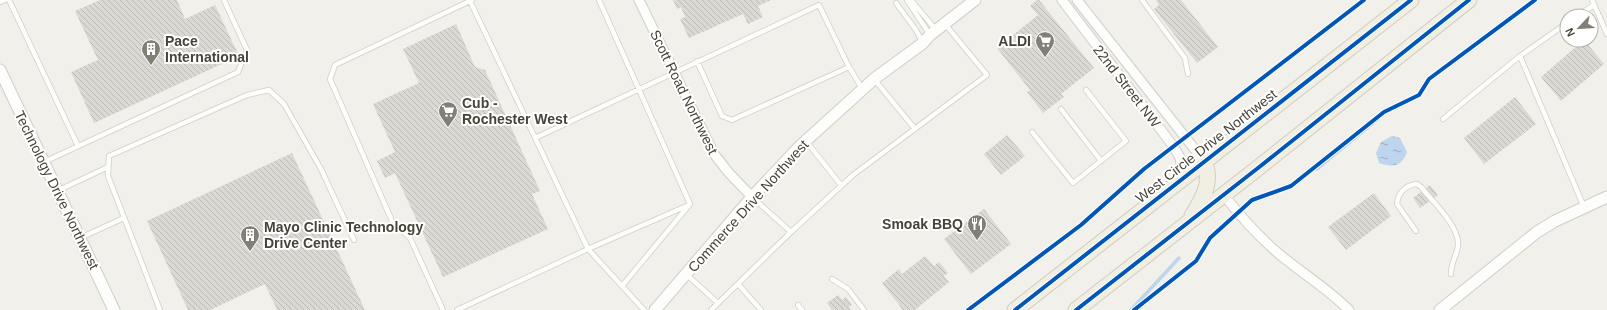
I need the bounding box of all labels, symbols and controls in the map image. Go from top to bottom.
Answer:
north arrow [1559,8,1599,48]
text: N [1563,26,1577,38]
street label: Scott Road Northwest [647,27,721,157]
supermarket icon: ALDI [1034,30,1056,58]
place label: Pace International [165,33,249,65]
place label: ALDI [998,33,1031,49]
building icon: Pace International [140,38,162,66]
street label: 22nd Street NW [1090,42,1164,131]
street label: West Circle Drive Northwest [1132,86,1280,206]
place label: Cub - Rochester West [462,95,568,127]
supermarket icon: Cub - Rochester West [437,100,459,128]
street label: Technology Drive Northwest [12,108,102,272]
street label: Commerce Drive Northwest [685,137,812,275]
restaurant icon: Smoak BBQ [966,213,988,241]
place label: Smoak BBQ [882,216,963,232]
place label: Mayo Clinic Technology Drive Center [264,219,423,251]
building icon: Mayo Clinic Technology Drive Center [239,224,261,252]

